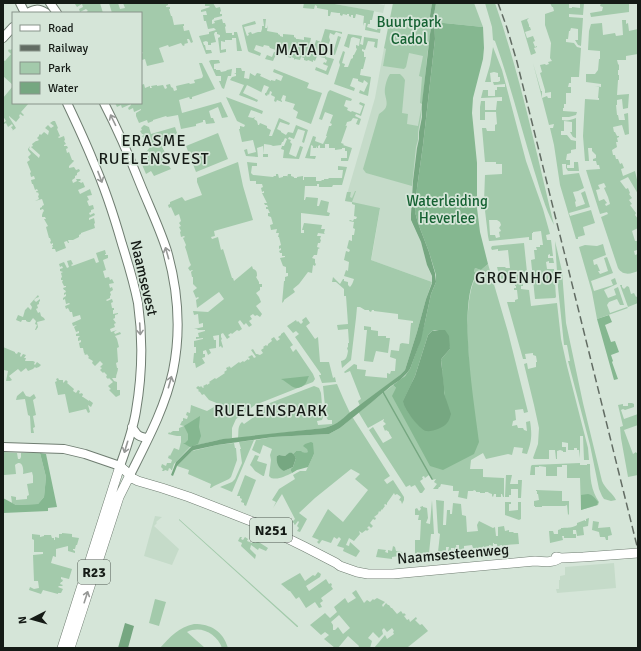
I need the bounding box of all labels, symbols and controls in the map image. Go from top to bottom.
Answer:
legend [12,12,142,104]
park label: Buurtpark Cadol [376,13,442,48]
text: Road [48,21,74,36]
district label: MATADI [275,40,335,60]
text: Railway [48,41,88,56]
text: Park [48,61,71,76]
text: Water [48,81,79,96]
one-way arrow [109,114,116,126]
district label: ERASME RUELENSVEST [98,131,210,169]
one-way arrow [96,171,104,183]
park label: Waterleiding Heverlee [406,192,488,227]
street label: Naamsevest [127,238,161,318]
one-way arrow [163,247,170,260]
district label: GROENHOF [475,268,563,288]
one-way arrow [136,322,144,335]
one-way arrow [167,376,174,389]
district label: RUELENSPARK [214,401,328,421]
one-way arrow [122,440,129,453]
road number: N251 [250,518,292,542]
street label: Naamsesteenweg [396,540,510,568]
road number: R23 [78,560,110,584]
one-way arrow [83,591,90,604]
north arrow [12,599,52,639]
text: N [16,616,29,624]

